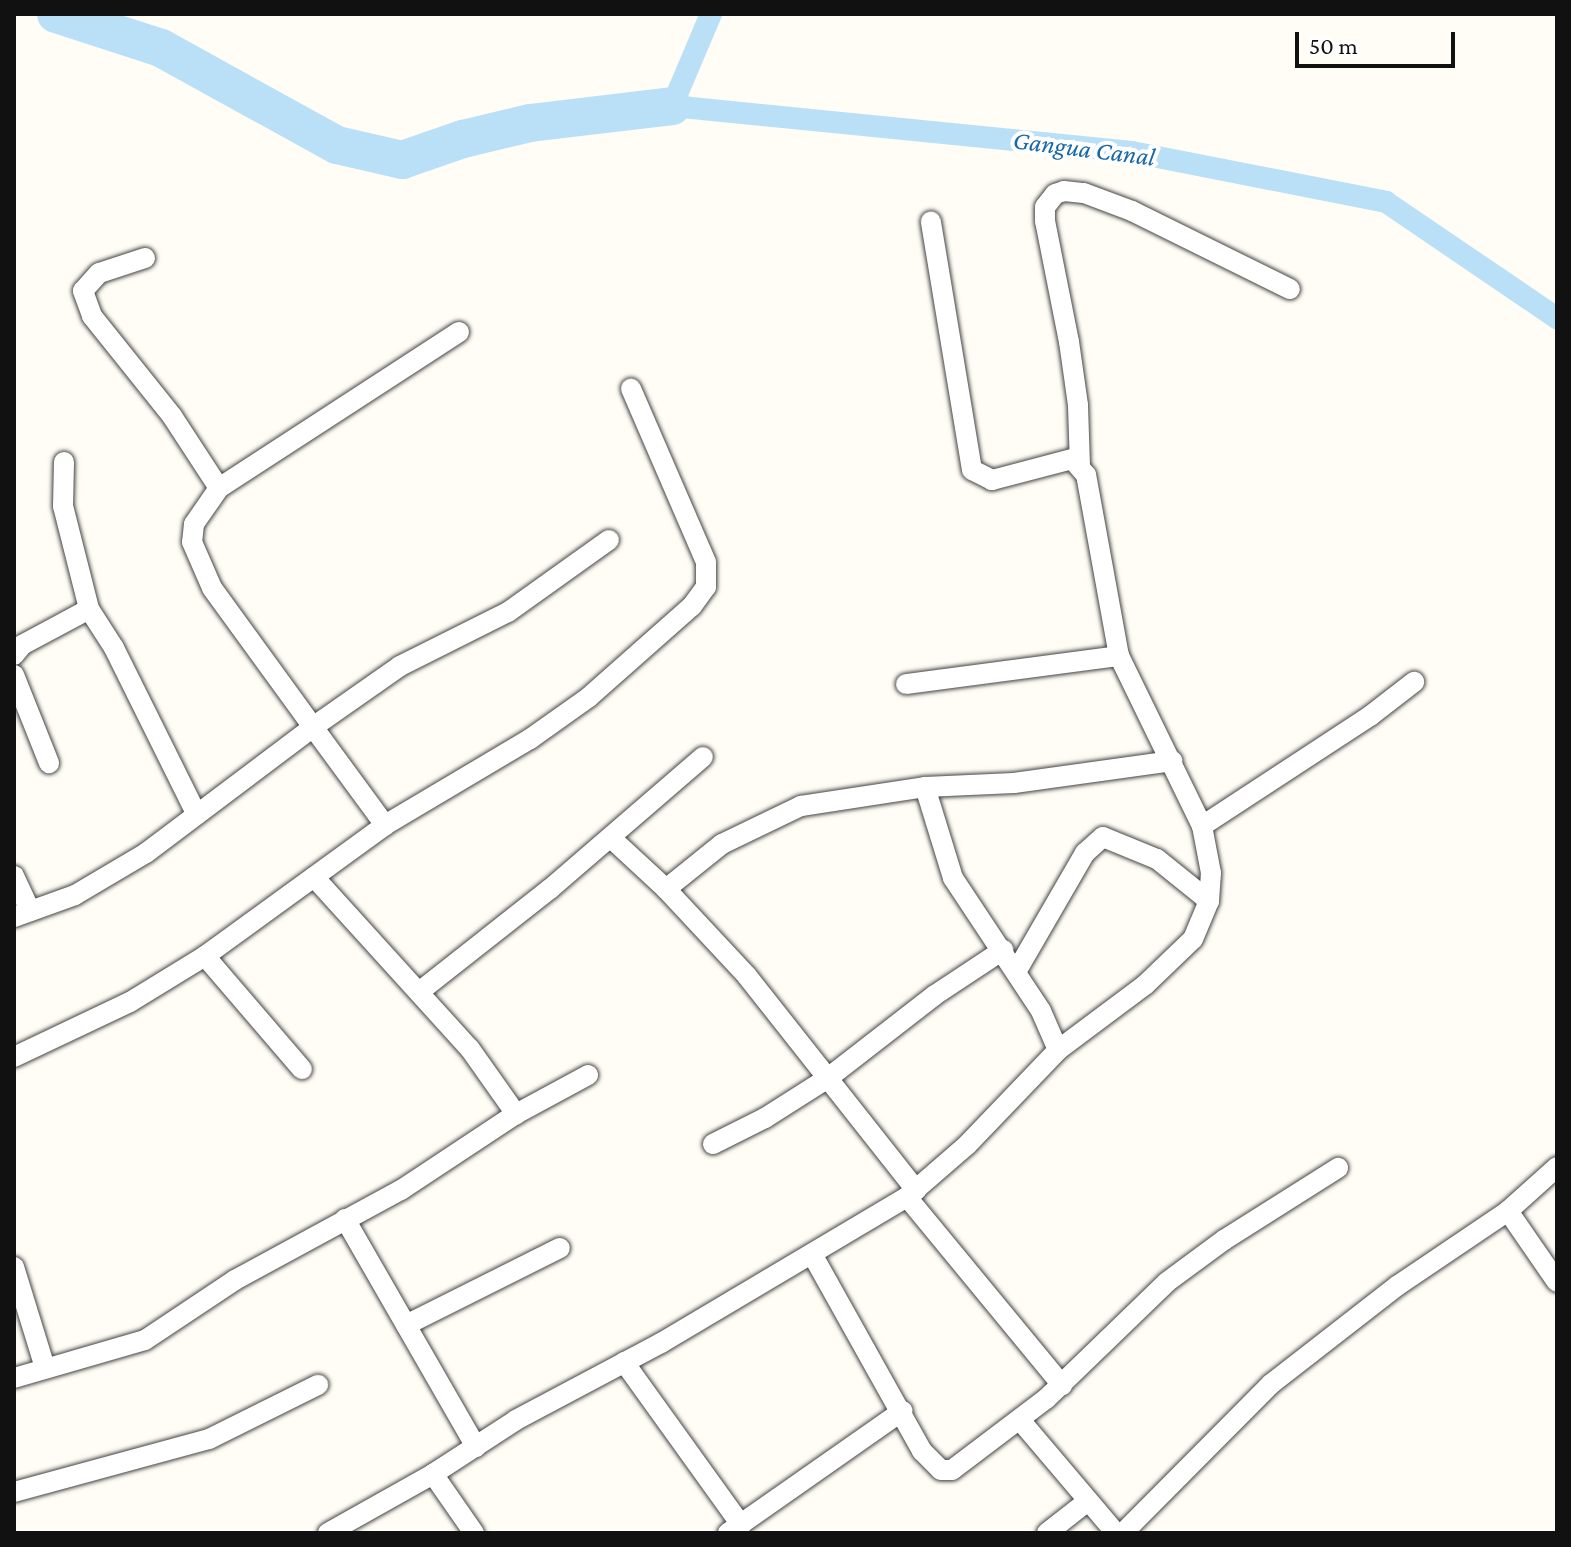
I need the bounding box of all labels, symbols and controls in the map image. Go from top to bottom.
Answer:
scale bar [1299,16,1459,66]
text: 50 m [1309,32,1358,59]
water label: Gangua Canal [1011,125,1157,173]

